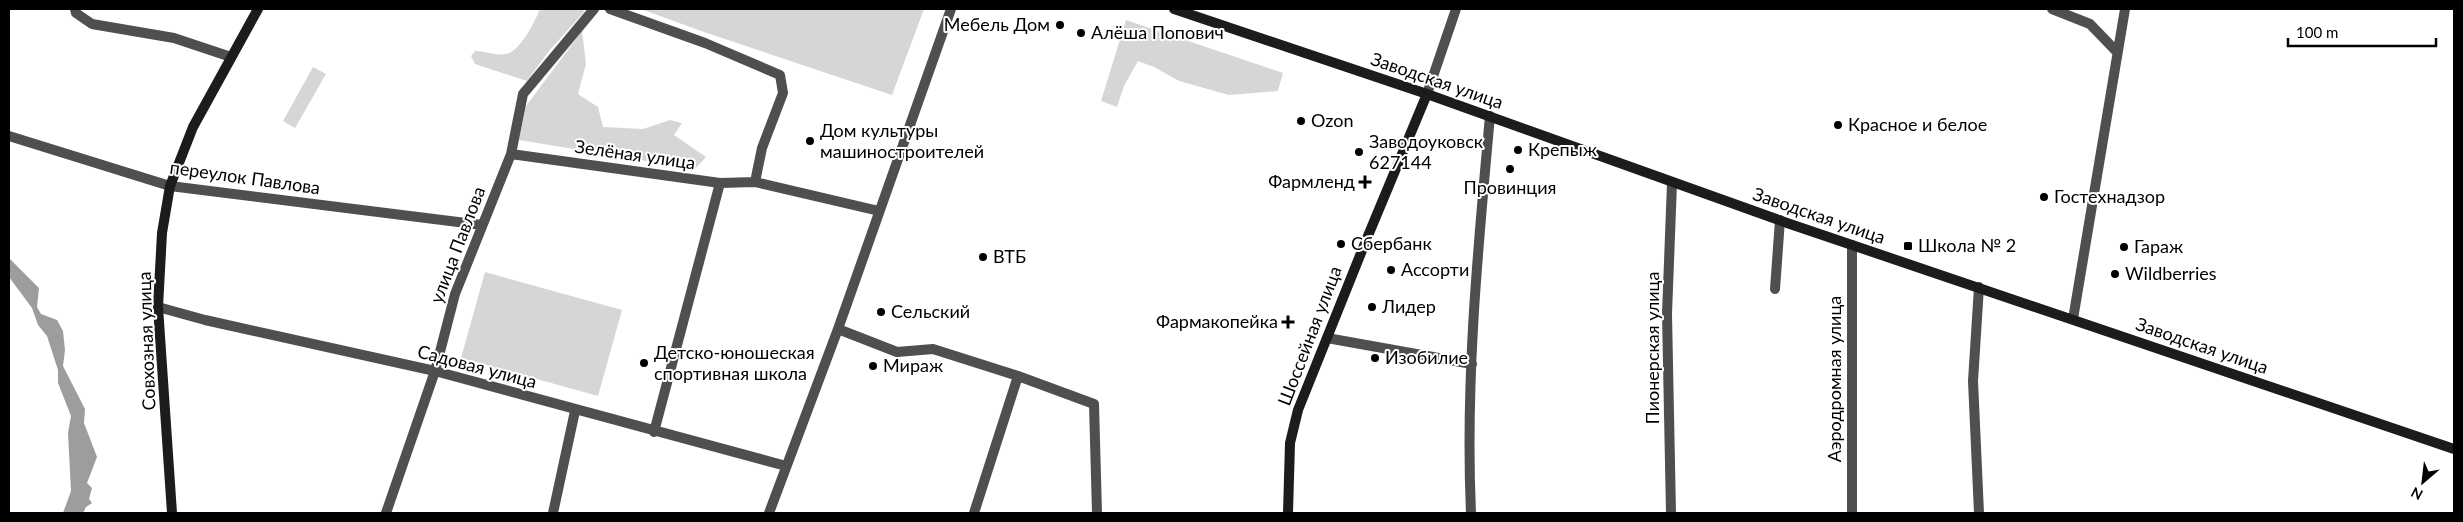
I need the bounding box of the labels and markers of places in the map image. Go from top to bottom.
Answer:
place label: Мебель Дом [944,13,1050,35]
marker: Мебель Дом [1054,19,1066,31]
place label: Алёша Попович [1091,21,1224,43]
marker: Алёша Попович [1075,27,1087,39]
place label: Ozon [1311,109,1353,131]
place label: Красное и белое [1848,113,1987,135]
marker: Ozon [1295,115,1307,127]
place label: Дом культуры машиностроителей [820,119,984,162]
marker: Красное и белое [1832,119,1844,131]
place label: Заводоуковск 627144 [1369,130,1484,173]
marker: Дом культуры машиностроителей [804,135,816,147]
place label: Крепыж [1528,138,1597,160]
marker: Крепыж [1512,144,1524,156]
marker: Заводоуковск 627144 [1353,146,1365,158]
marker: Провинция [1504,163,1516,175]
place label: Фармленд [1268,170,1355,192]
marker: Фармленд [1359,176,1371,188]
place label: Провинция [1464,176,1556,198]
place label: Гостехнадзор [2054,185,2165,207]
marker: Гостехнадзор [2038,191,2050,203]
place label: Сбербанк [1351,232,1432,254]
place label: Школа № 2 [1918,234,2016,256]
place label: Гараж [2134,235,2183,257]
marker: Сбербанк [1335,238,1347,250]
marker: Школа № 2 [1902,240,1914,252]
marker: Гараж [2118,241,2130,253]
place label: ВТБ [993,245,1026,267]
marker: ВТБ [977,251,989,263]
place label: Ассорти [1401,258,1469,280]
place label: Wildberries [2125,262,2217,284]
marker: Ассорти [1385,264,1397,276]
marker: Wildberries [2109,268,2121,280]
place label: Лидер [1381,295,1436,317]
place label: Сельский [891,300,970,322]
marker: Лидер [1366,301,1378,313]
marker: Сельский [875,306,887,318]
place label: Фармакопейка [1156,310,1278,332]
marker: Фармакопейка [1282,316,1294,328]
place label: Детско-юношеская спортивная школа [654,341,815,384]
place label: Изобилие [1385,346,1468,368]
marker: Изобилие [1369,352,1381,364]
place label: Мираж [883,354,943,376]
marker: Детско-юношеская спортивная школа [638,357,650,369]
marker: Мираж [867,360,879,372]

